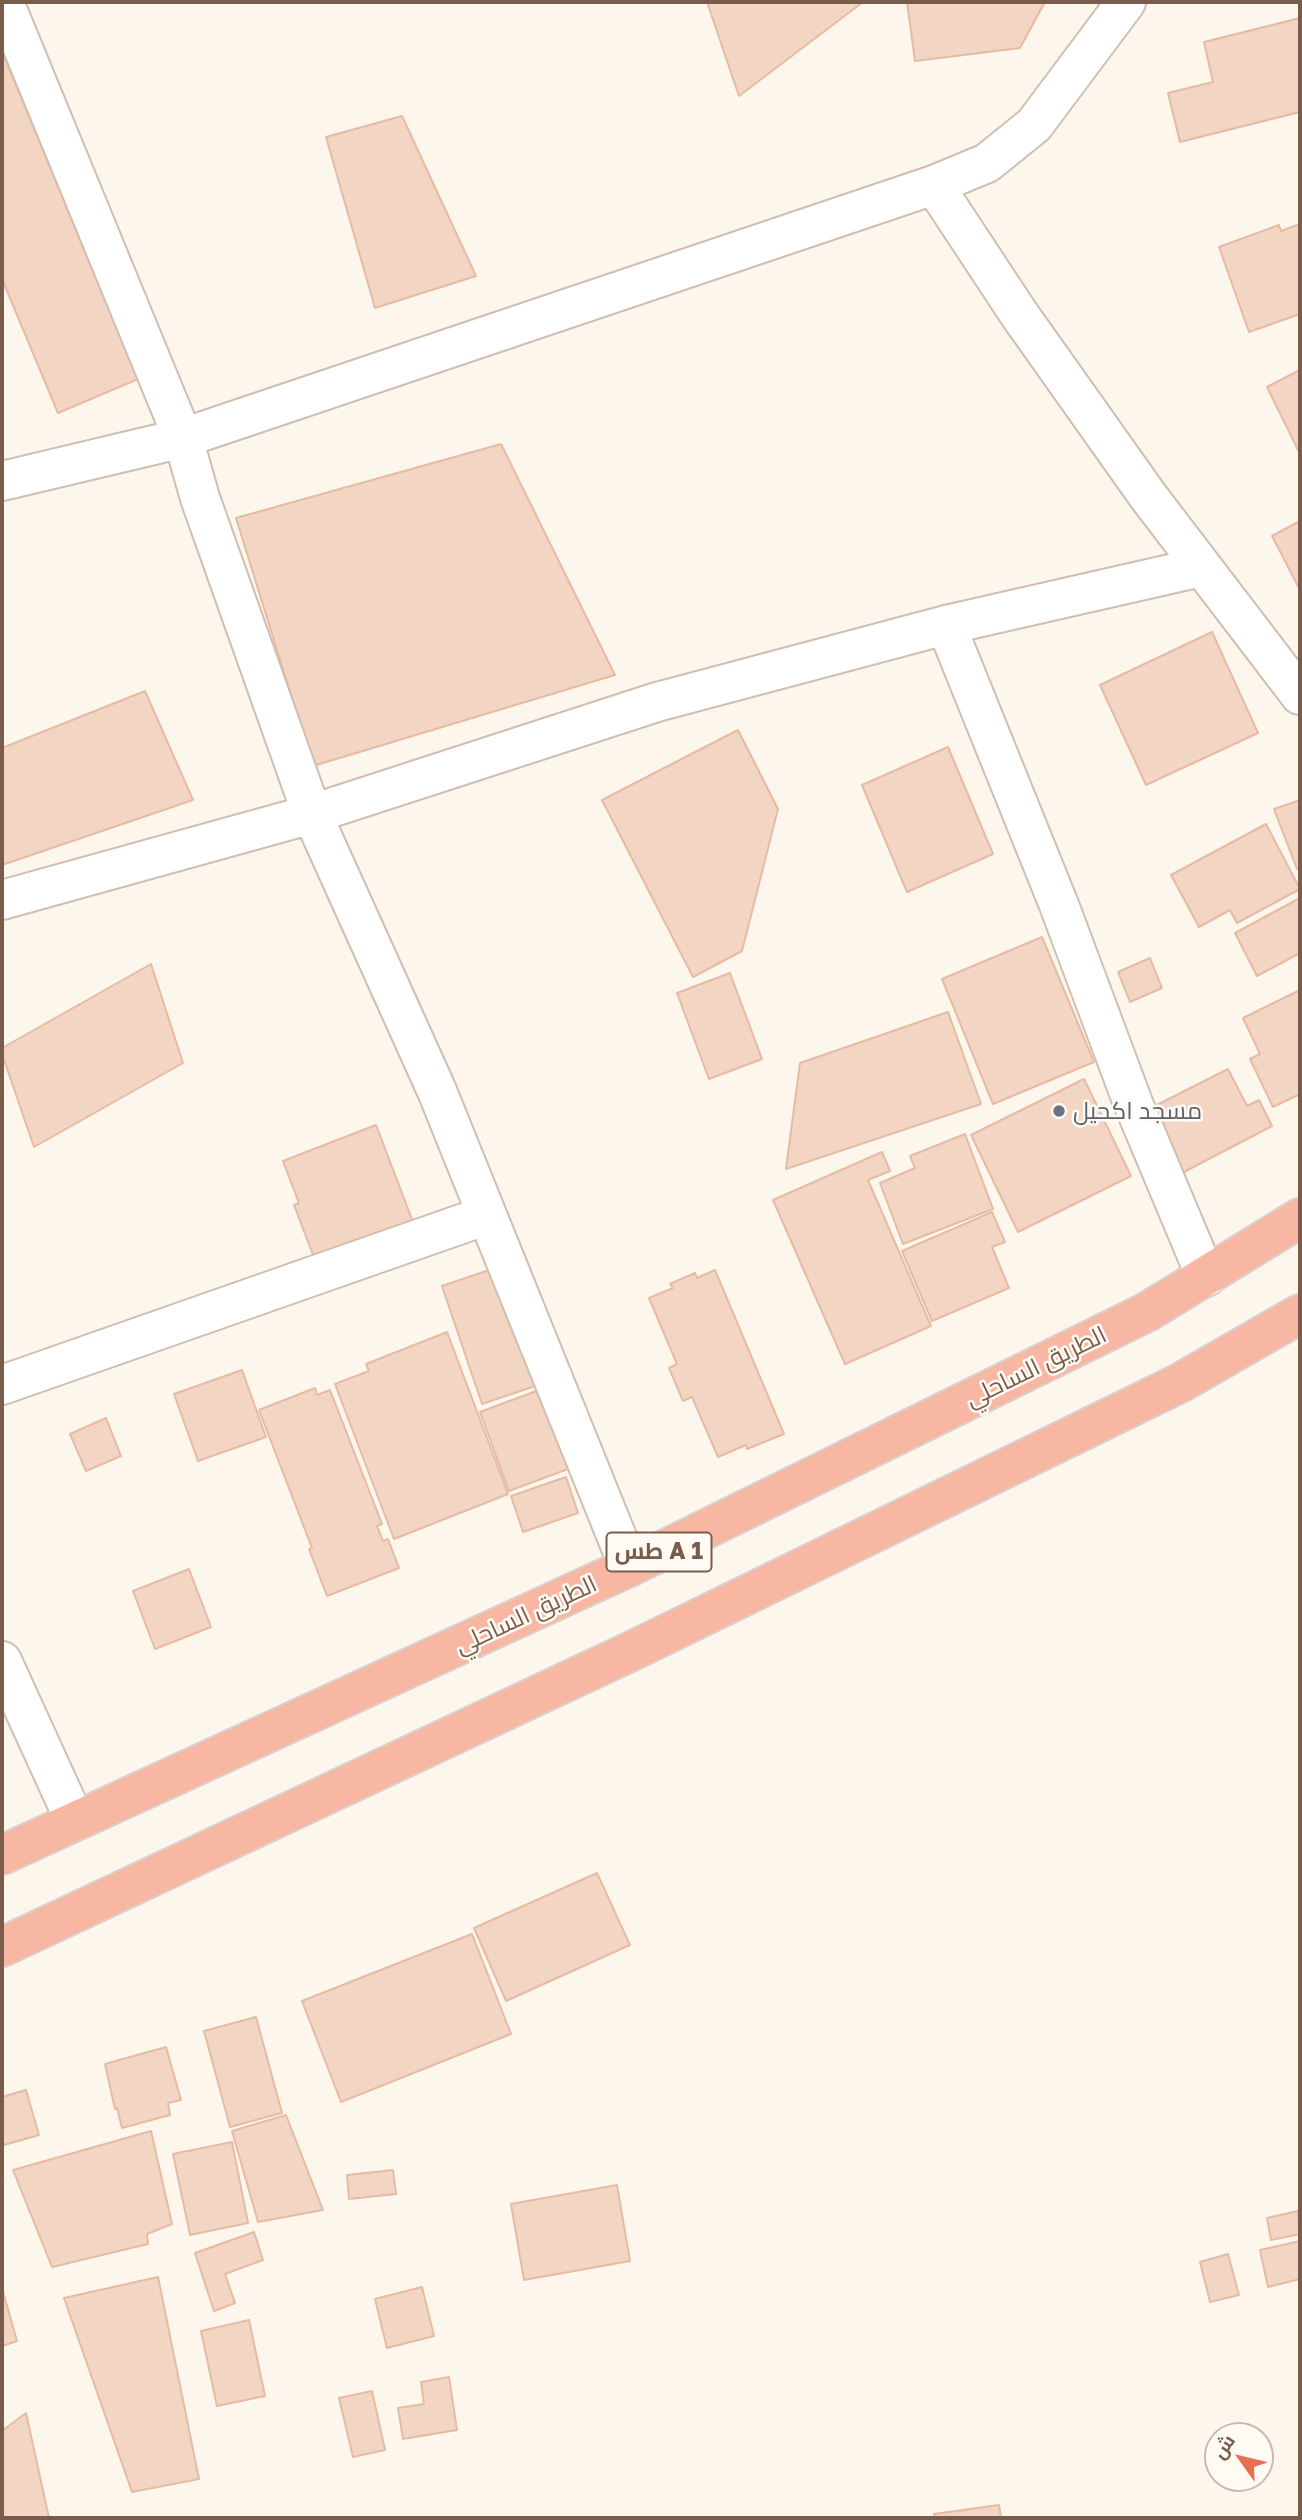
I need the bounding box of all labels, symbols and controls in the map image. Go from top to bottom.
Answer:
place label: مسجد اكحيل [1073,1097,1202,1125]
marker: مسجد اكحيل [1051,1103,1067,1119]
street label: الطريق الساحلي [961,1320,1111,1414]
road number: طس A 1 [606,1532,712,1572]
street label: الطريق الساحلي [450,1570,602,1660]
north arrow [1204,2422,1274,2492]
text: ش [1206,2430,1239,2463]

